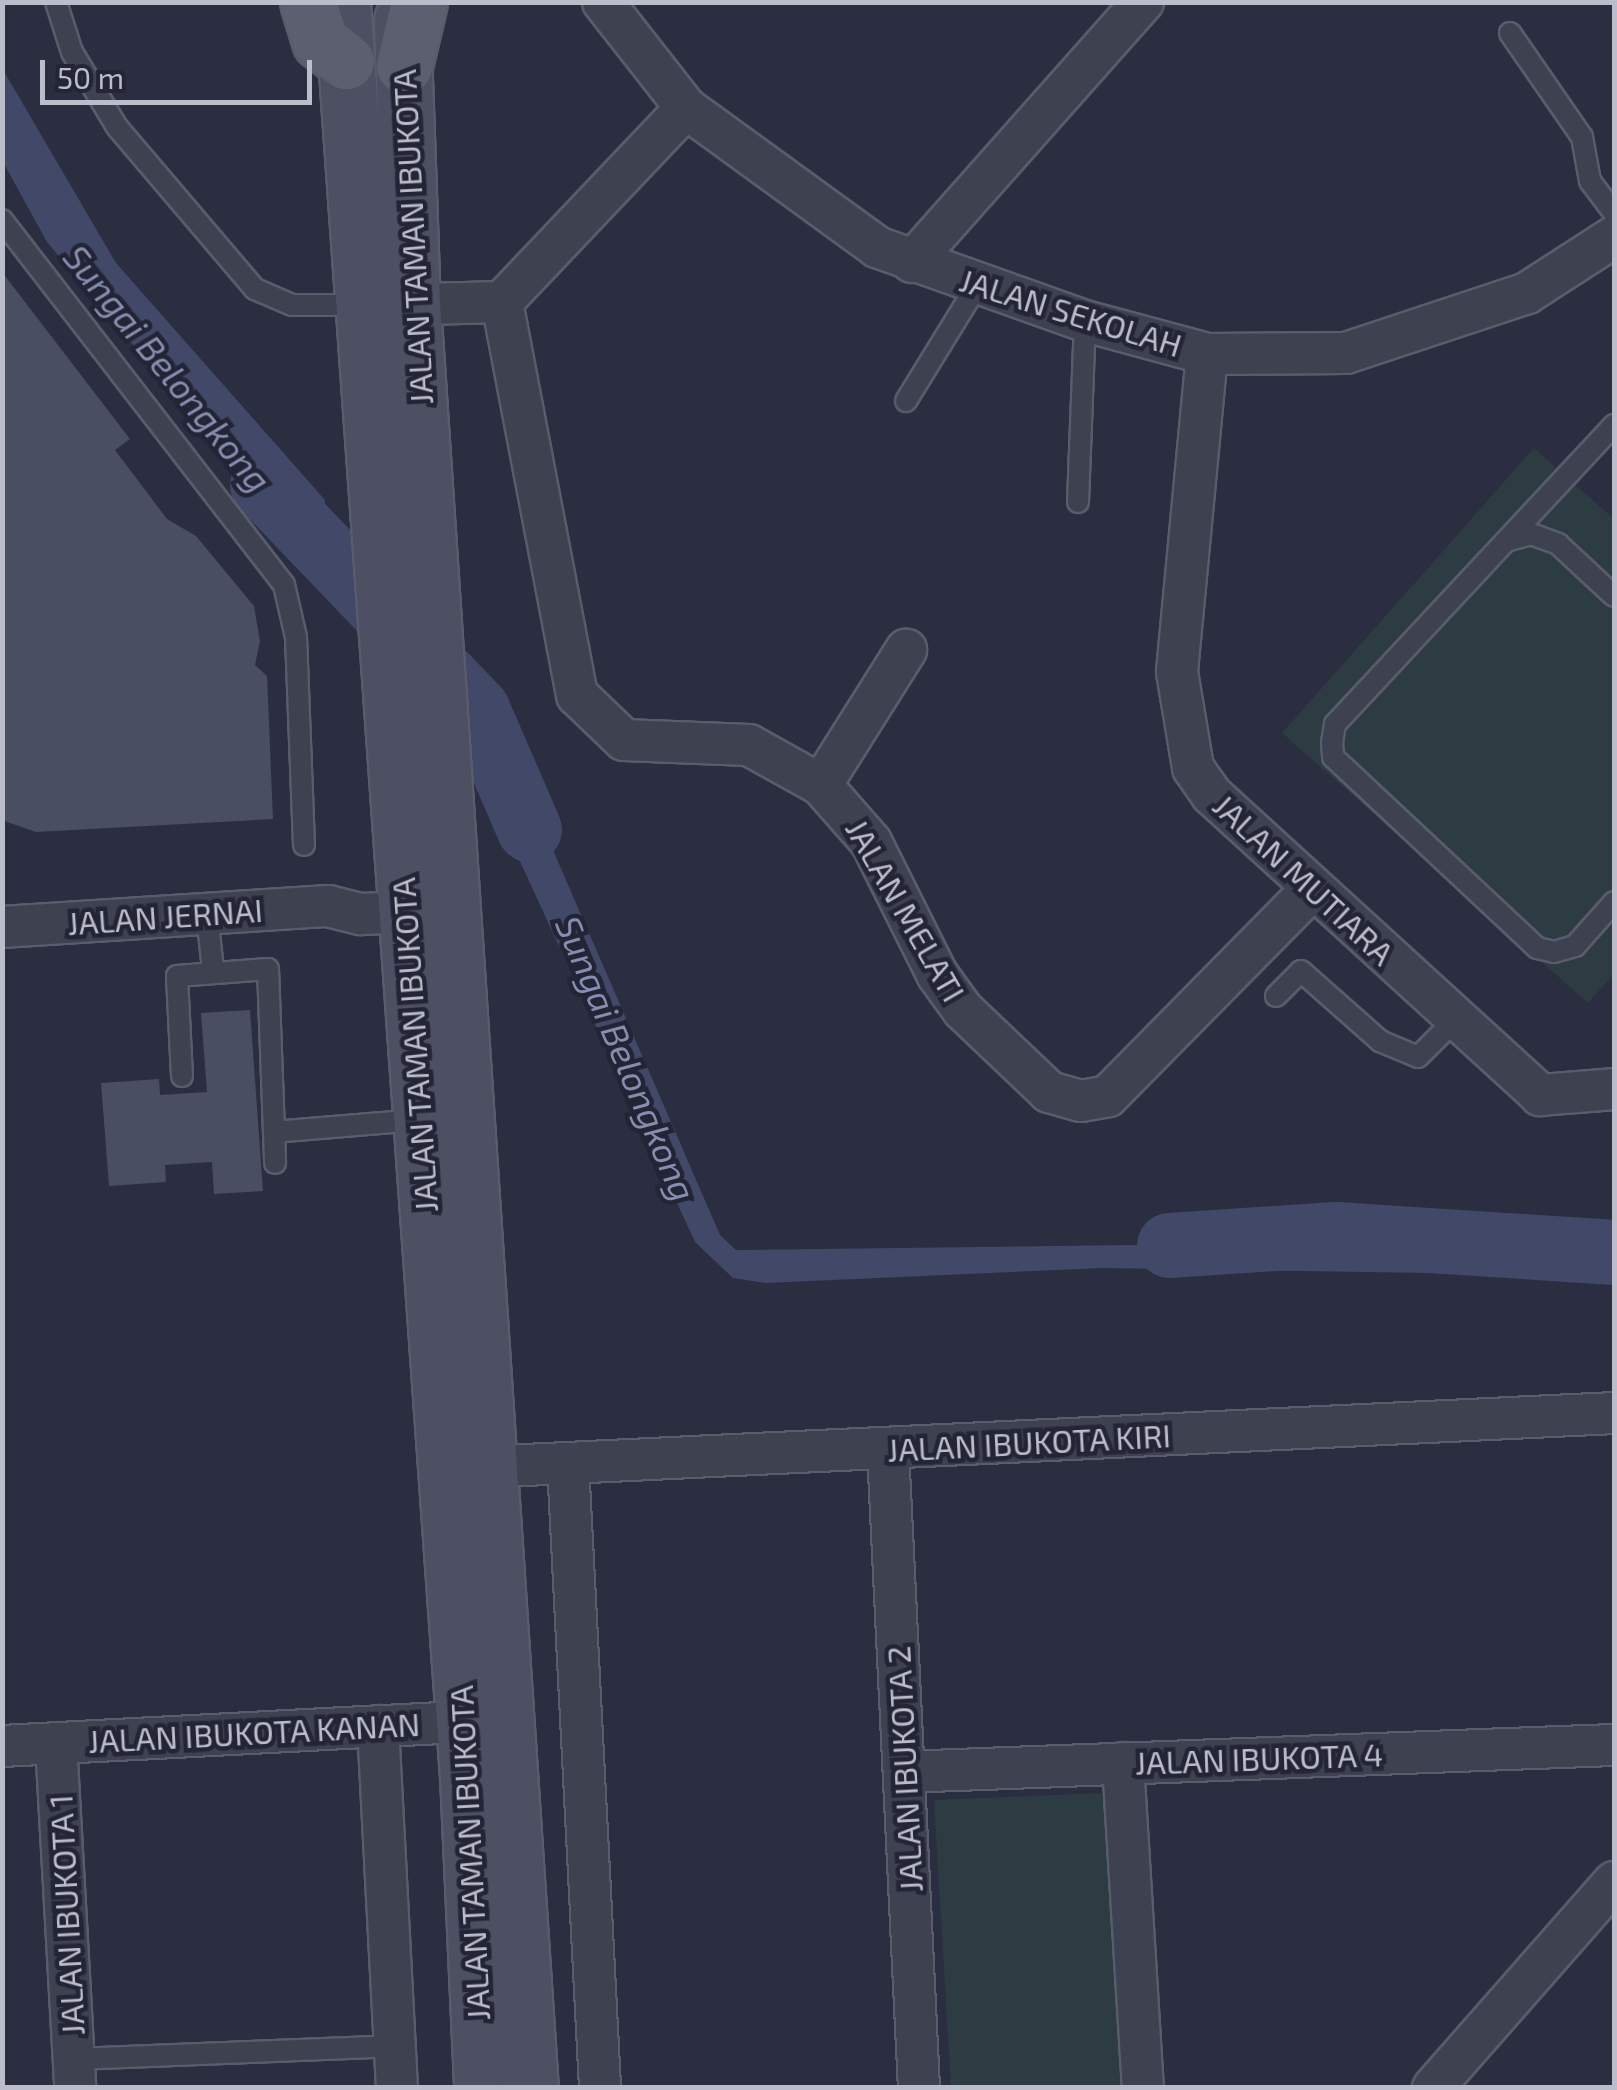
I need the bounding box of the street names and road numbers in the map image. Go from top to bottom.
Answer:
street label: JALAN TAMAN IBUKOTA [384,68,440,406]
street label: JALAN SEKOLAH [955,260,1187,364]
street label: JALAN MUTIARA [1206,786,1402,972]
street label: JALAN MELATI [838,812,974,1008]
street label: JALAN TAMAN IBUKOTA [383,876,445,1214]
street label: JALAN JERNAI [66,890,264,942]
street label: JALAN IBUKOTA KIRI [886,1415,1172,1469]
street label: JALAN IBUKOTA 2 [878,1645,930,1893]
street label: JALAN TAMAN IBUKOTA [441,1684,497,2022]
street label: JALAN IBUKOTA KANAN [87,1704,421,1760]
street label: JALAN IBUKOTA 4 [1134,1734,1384,1782]
street label: JALAN IBUKOTA 1 [40,1793,92,2037]

